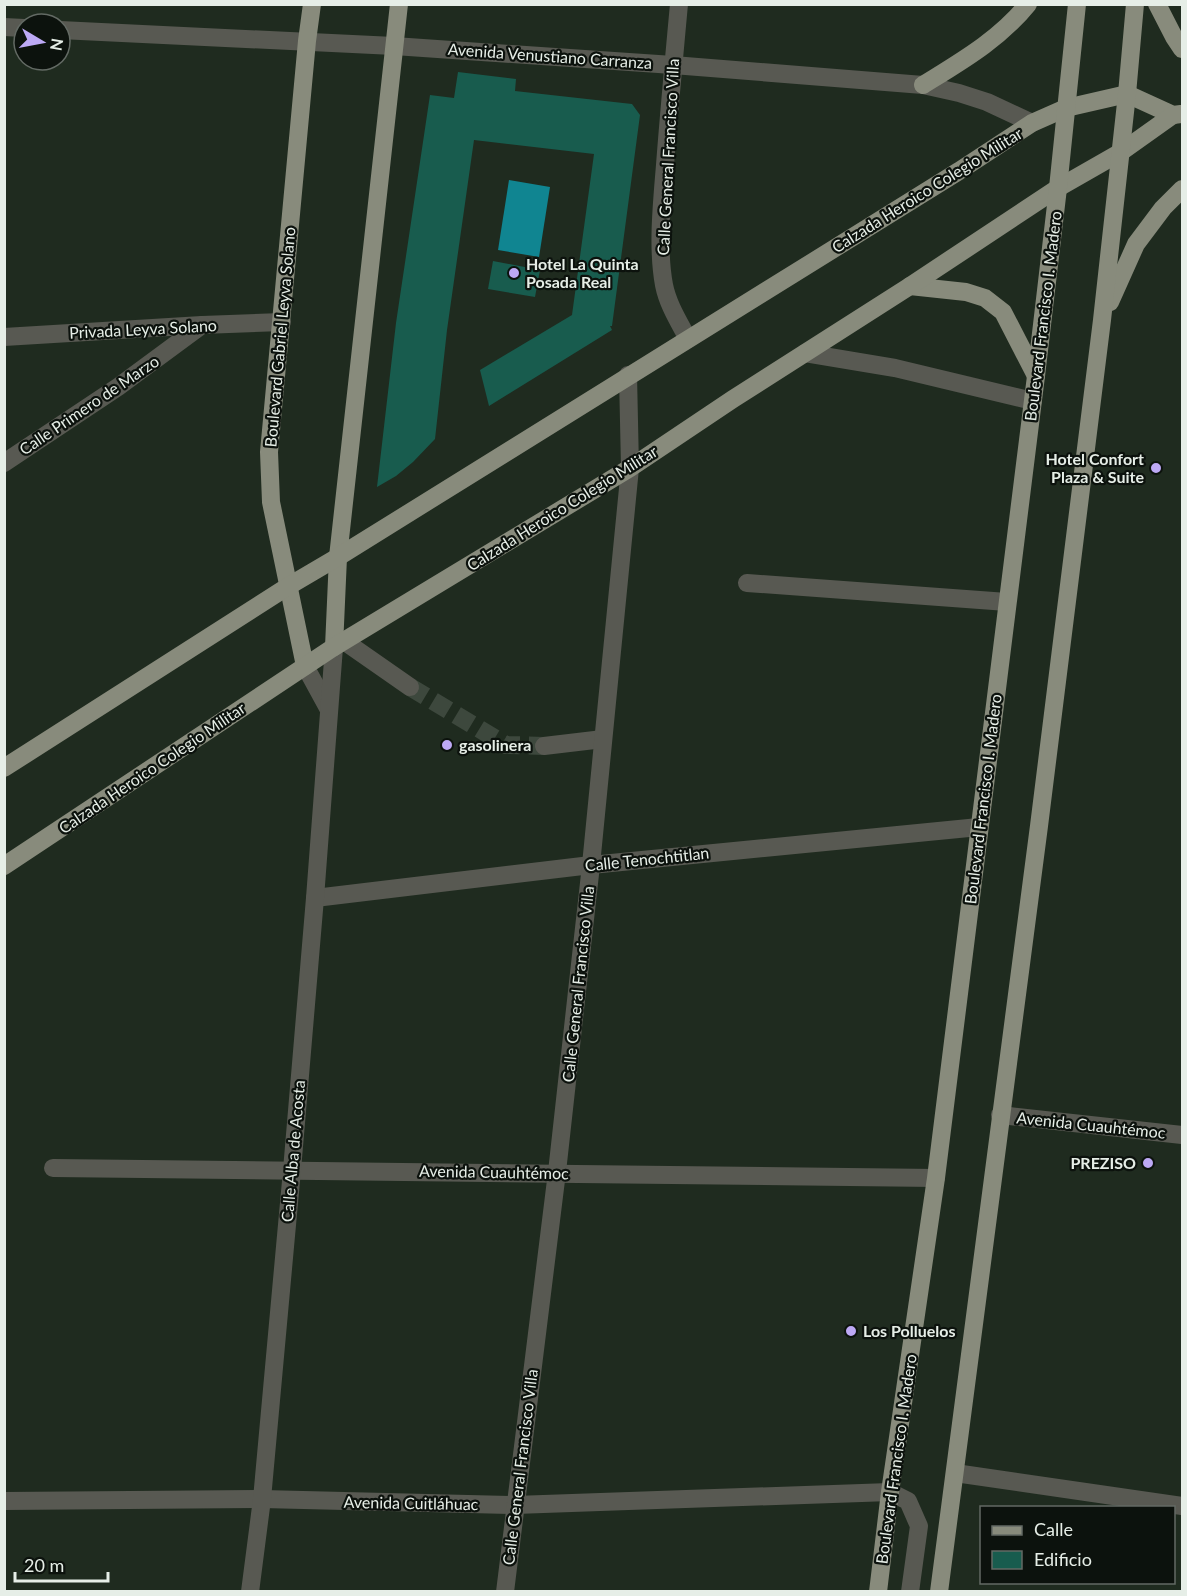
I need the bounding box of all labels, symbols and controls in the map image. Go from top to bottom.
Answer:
north arrow [12,12,72,72]
text: N [47,37,68,52]
street label: Avenida Venustiano Carranza [447,39,653,72]
street label: Calle General Francisco Villa [653,58,682,256]
street label: Calzada Heroico Colegio Militar [828,123,1026,256]
street label: Boulevard Francisco I. Madero [1020,210,1065,422]
street label: Boulevard Gabriel Leyva Solano [260,226,299,448]
place label: Hotel La Quinta Posada Real [526,254,639,291]
marker: Hotel La Quinta Posada Real [507,266,521,280]
street label: Privada Leyva Solano [69,315,217,342]
street label: Calle Primero de Marzo [15,351,162,458]
street label: Calzada Heroico Colegio Militar [463,441,661,574]
place label: Hotel Confort Plaza & Suite [1045,449,1144,486]
marker: Hotel Confort Plaza & Suite [1149,461,1163,475]
street label: Boulevard Francisco I. Madero [960,693,1005,905]
street label: Calzada Heroico Colegio Militar [55,698,249,837]
place label: gasolinera [459,735,531,754]
marker: gasolinera [440,738,454,752]
street label: Calle Tenochtitlan [584,843,710,874]
street label: Calle General Francisco Villa [558,885,597,1083]
street label: Calle Alba de Acosta [277,1079,308,1223]
street label: Avenida Cuauhtémoc [1016,1107,1167,1142]
place label: PREZISO [1070,1153,1136,1172]
marker: PREZISO [1141,1156,1155,1170]
street label: Avenida Cuauhtémoc [419,1161,569,1182]
place label: Los Polluelos [863,1321,955,1340]
marker: Los Polluelos [844,1324,858,1338]
street label: Boulevard Francisco I. Madero [871,1353,920,1565]
street label: Calle General Francisco Villa [498,1368,541,1566]
street label: Avenida Cuitláhuac [344,1492,479,1513]
legend [980,1506,1175,1584]
text: Calle [1034,1518,1073,1540]
scale bar [15,1545,108,1583]
text: Edificio [1034,1548,1092,1570]
text: 20 m [24,1554,64,1576]

